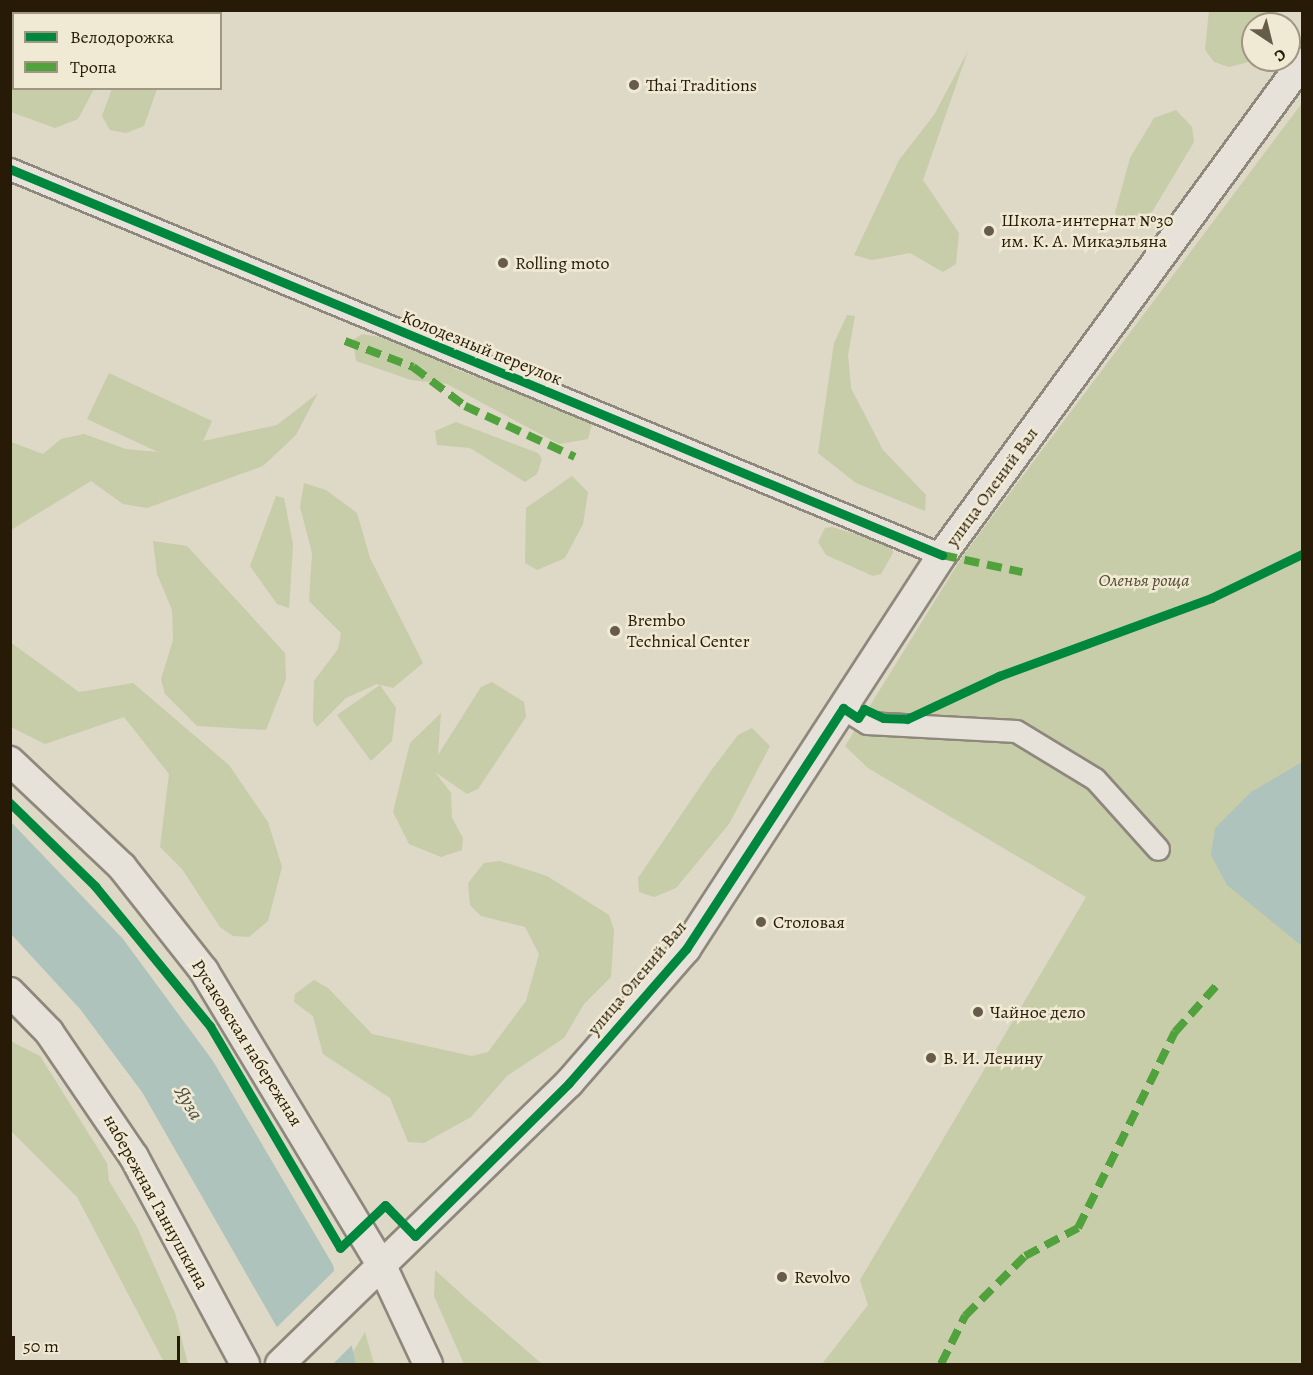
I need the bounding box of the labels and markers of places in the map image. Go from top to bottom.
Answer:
place label: Thai Traditions [646,74,757,96]
marker: Thai Traditions [627,78,641,92]
place label: Школа-интернат №30 им. К. А. Микаэльяна [1001,210,1173,252]
marker: Школа-интернат №30 им. К. А. Микаэльяна [982,224,996,238]
place label: Rolling moto [515,252,610,274]
marker: Rolling moto [496,256,510,270]
place label: Brembo Technical Center [627,610,750,652]
marker: Brembo Technical Center [608,624,622,638]
place label: Столовая [773,911,845,933]
marker: Столовая [754,915,768,929]
place label: Чайное дело [990,1001,1086,1023]
marker: Чайное дело [971,1005,985,1019]
place label: В. И. Ленину [943,1047,1043,1069]
marker: В. И. Ленину [924,1051,938,1065]
place label: Revolvo [794,1266,850,1288]
marker: Revolvo [775,1270,789,1284]

